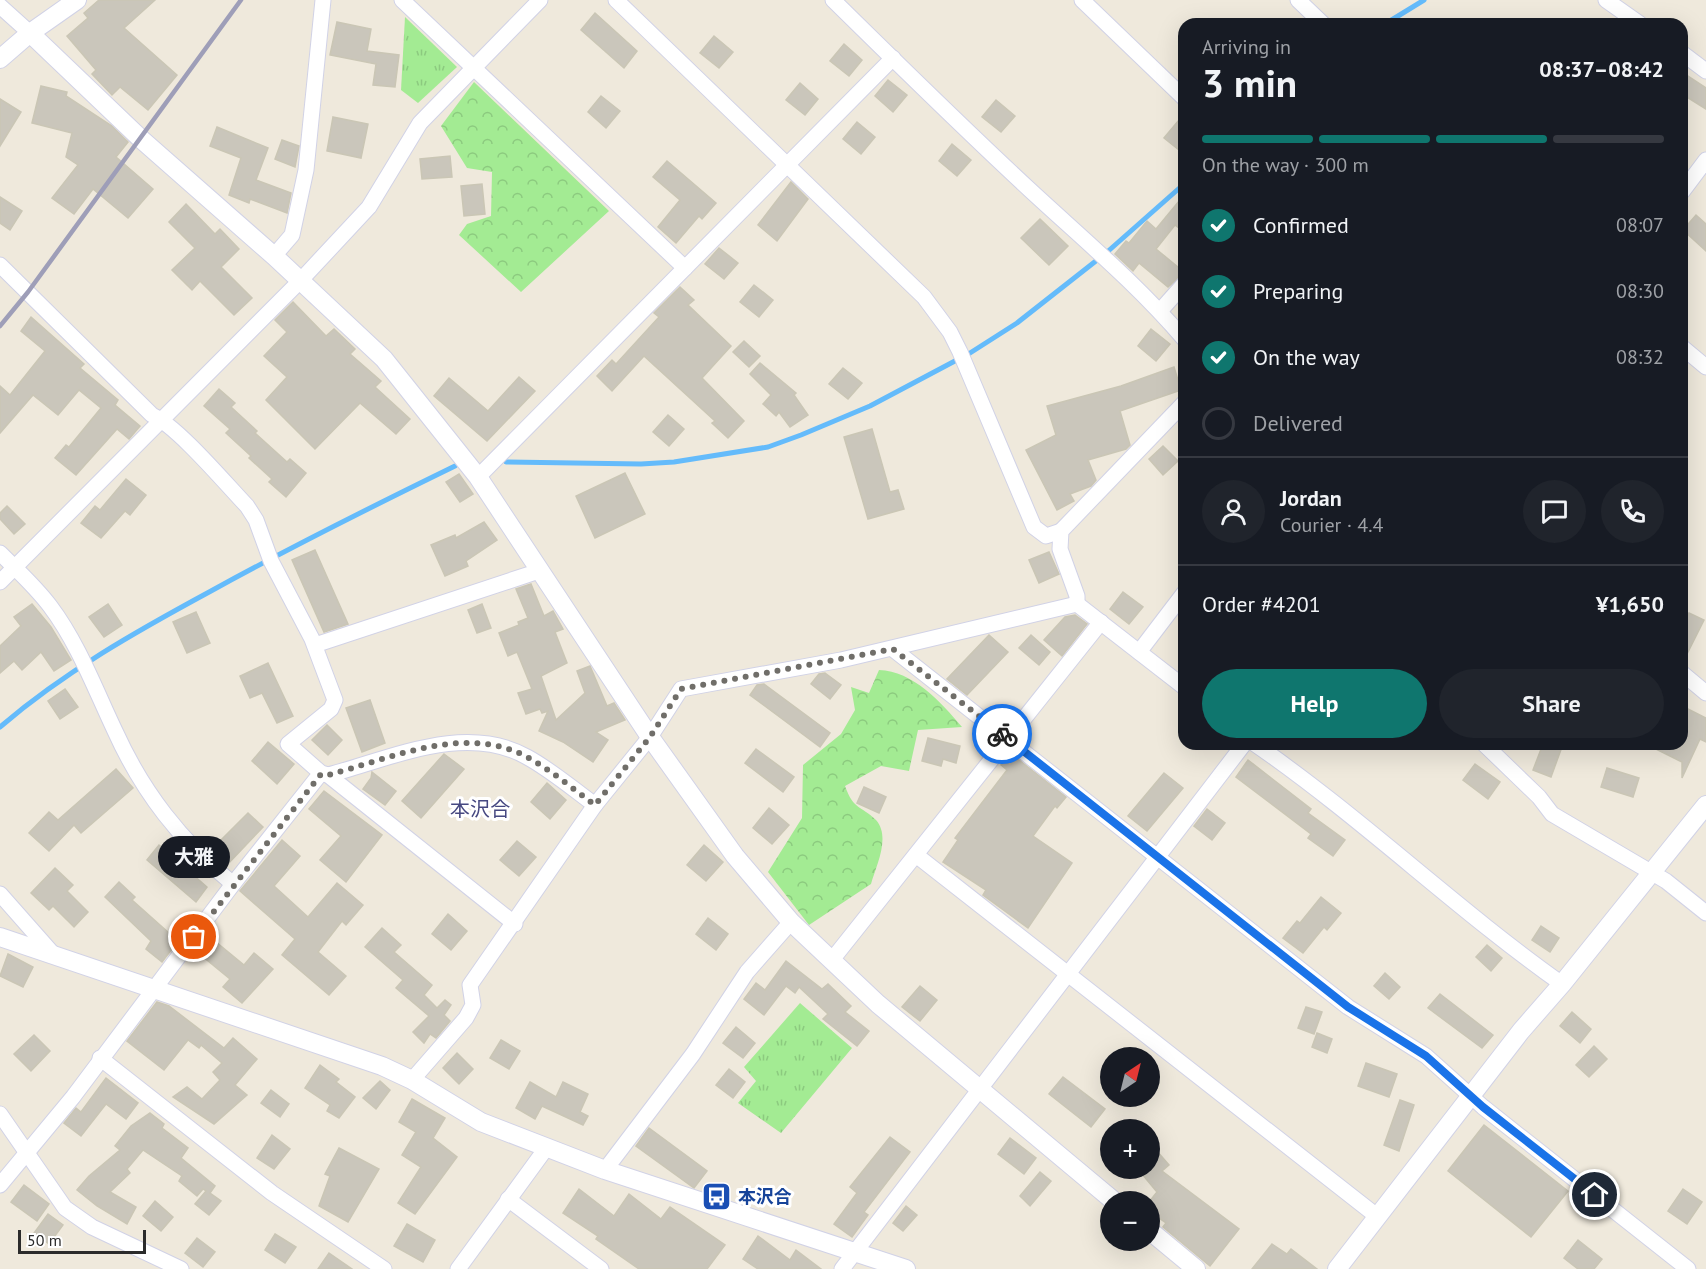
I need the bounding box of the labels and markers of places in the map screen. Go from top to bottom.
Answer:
callout: 大雅 [158,835,230,877]
pin [168,911,219,962]
pin [1569,1169,1620,1220]
bus stop icon: 本沢合 [701,1180,733,1212]
place label: 本沢合 [738,1185,792,1208]

